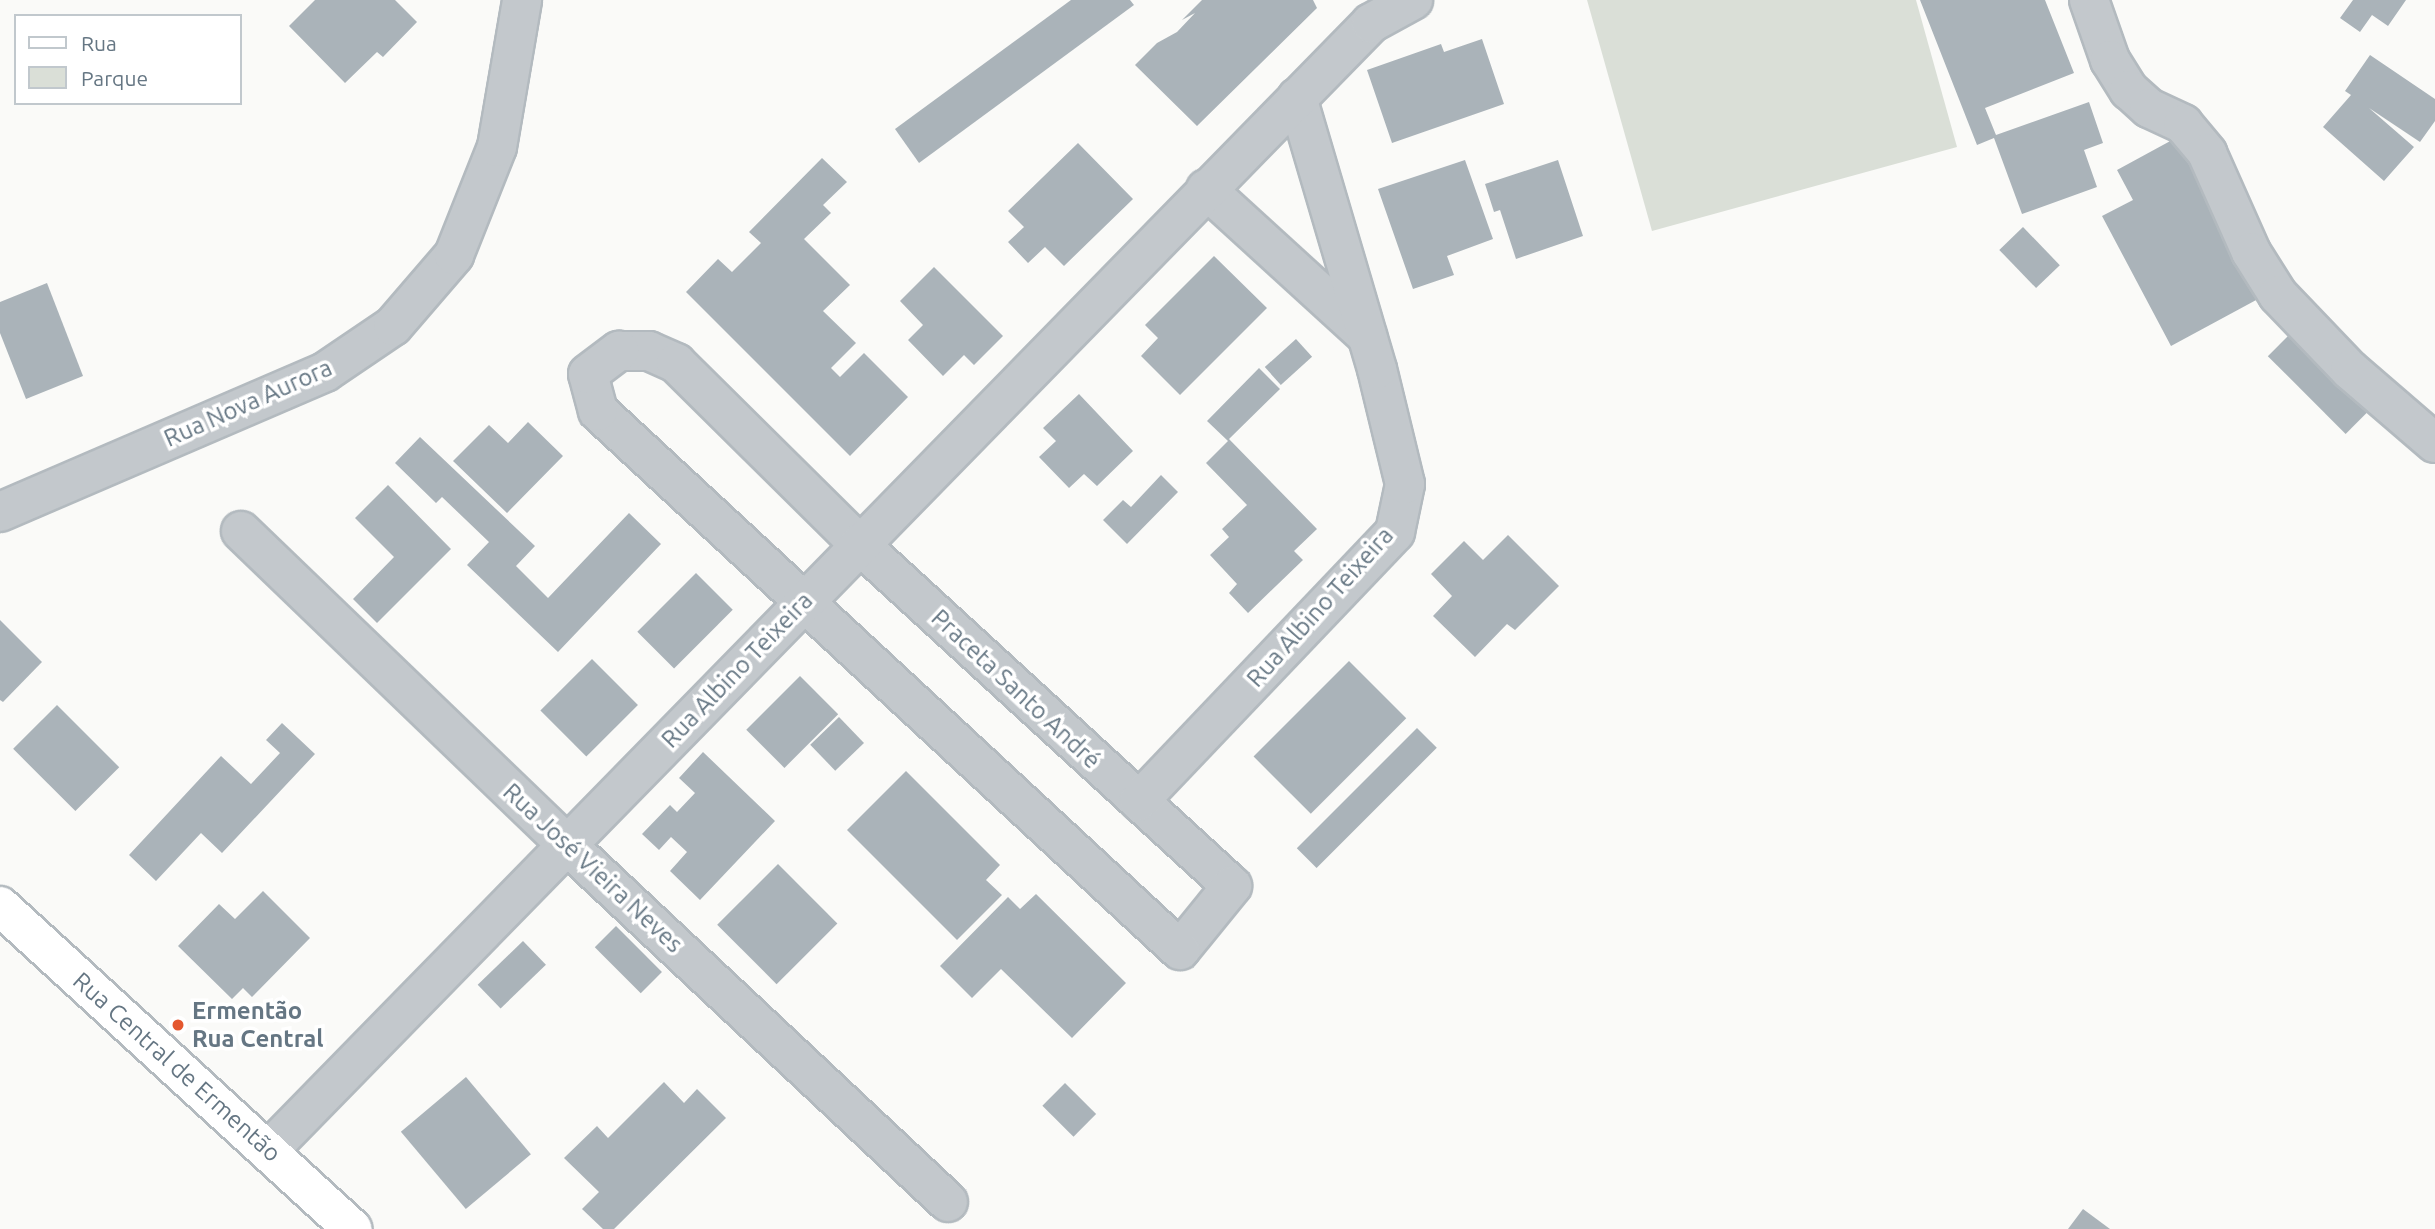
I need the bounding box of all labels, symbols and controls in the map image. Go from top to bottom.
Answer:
legend [14,14,242,105]
text: Rua [81,31,117,55]
text: Parque [81,66,148,90]
street label: Rua Nova Aurora [159,353,337,453]
street label: Rua Albino Teixeira [1241,521,1399,693]
street label: Rua Albino Teixeira [655,586,819,754]
street label: Praceta Santo André [926,603,1106,775]
street label: Rua José Vieira Neves [497,777,689,959]
street label: Rua Central de Ermentão [67,966,287,1168]
place label: Ermentão Rua Central [192,997,324,1053]
marker: Ermentão Rua Central [170,1017,186,1033]

